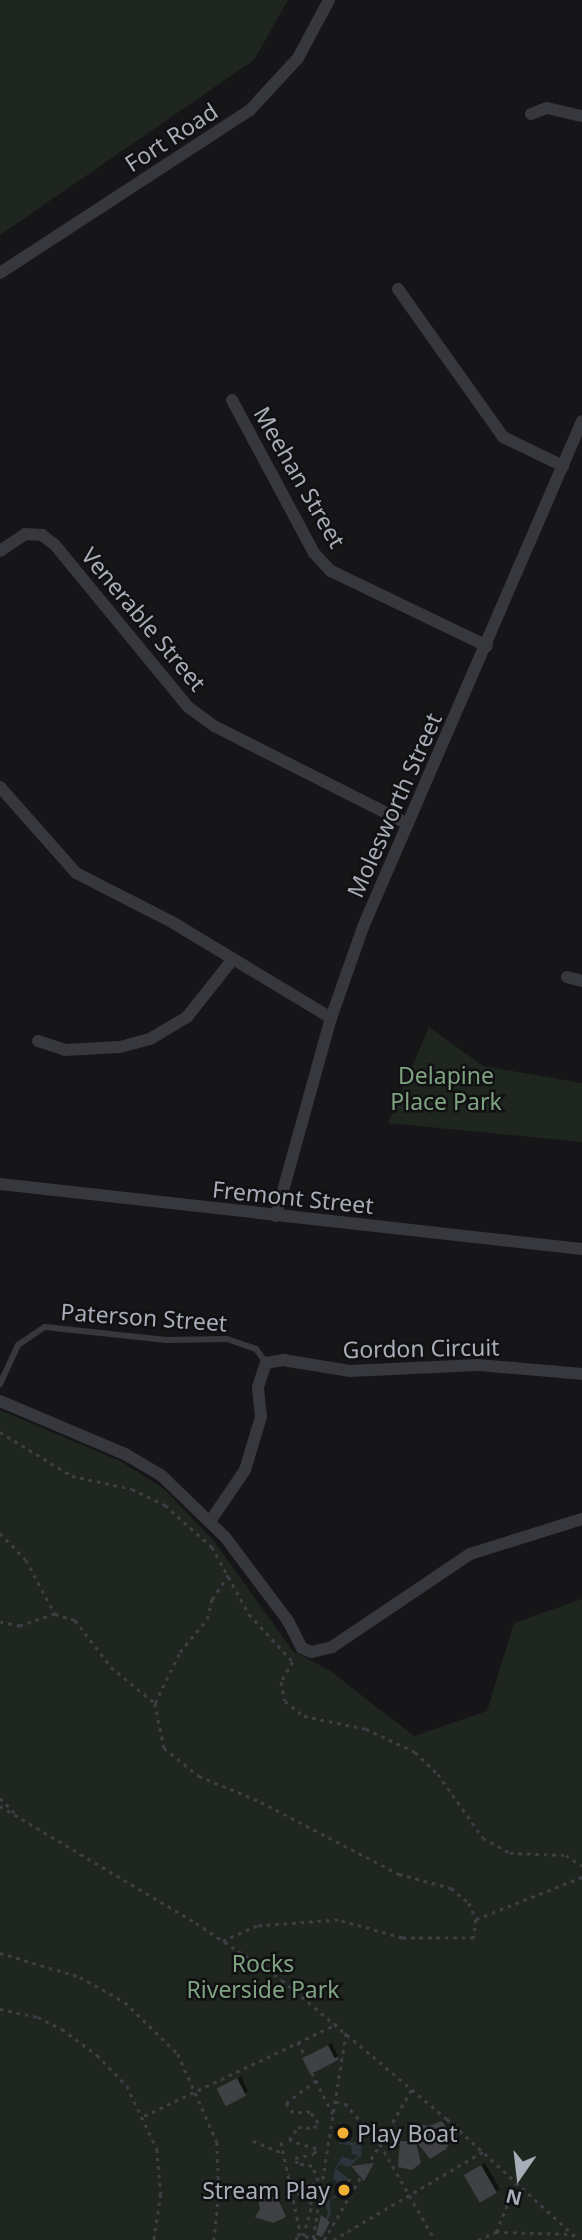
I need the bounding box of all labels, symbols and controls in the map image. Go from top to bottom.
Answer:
street label: Fort Road [119,97,223,177]
street label: Meehan Street [248,402,352,552]
street label: Venerable Street [76,542,212,696]
street label: Molesworth Street [341,709,447,901]
park label: Delapine Place Park [390,1061,502,1115]
street label: Fremont Street [211,1175,375,1219]
street label: Paterson Street [60,1297,228,1337]
street label: Gordon Circuit [342,1333,500,1363]
park label: Rocks Riverside Park [186,1949,340,2003]
place label: Play Boat [357,2119,458,2147]
marker: Play Boat [335,2125,351,2141]
north arrow [484,2142,554,2212]
place label: Stream Play [202,2176,330,2204]
marker: Stream Play [336,2182,352,2198]
text: N [503,2183,525,2212]

